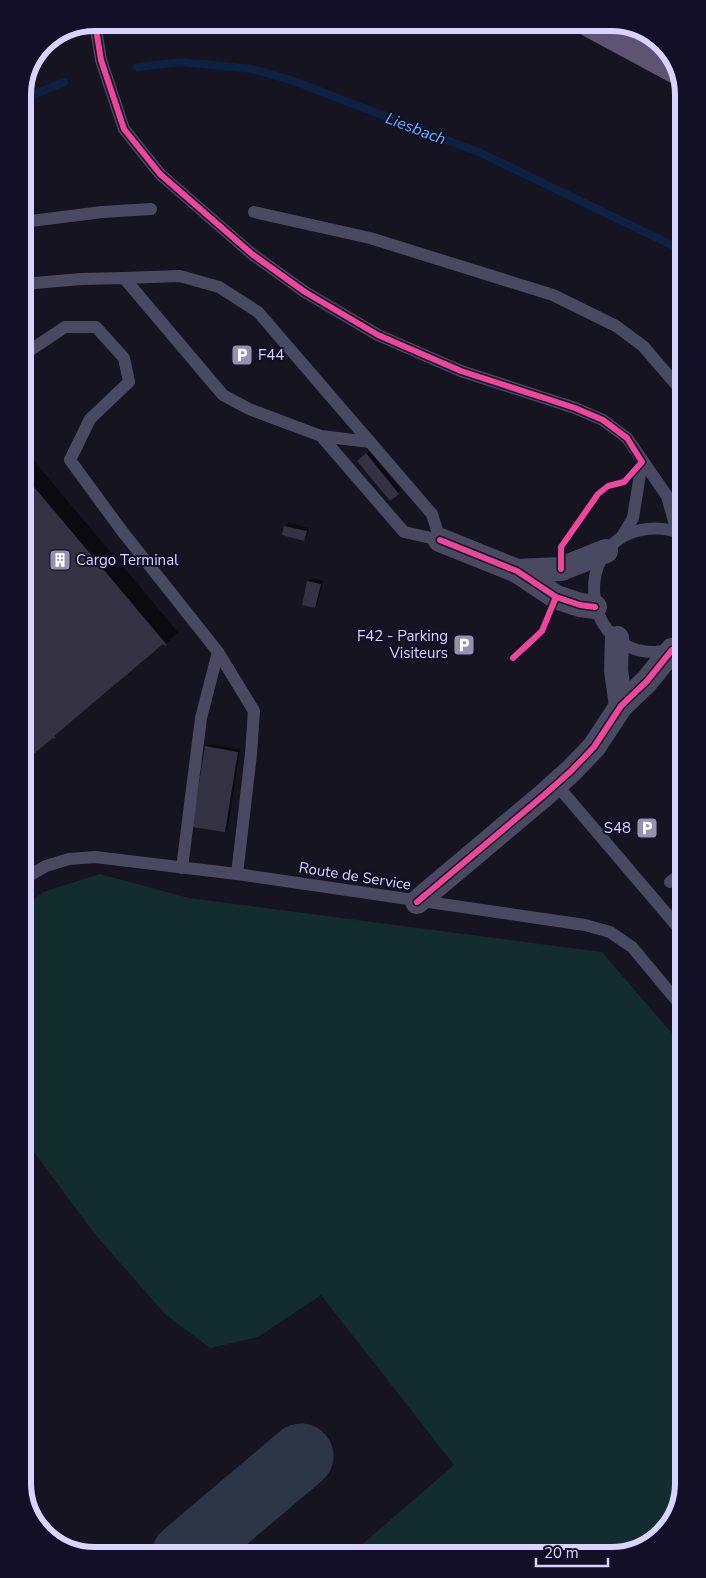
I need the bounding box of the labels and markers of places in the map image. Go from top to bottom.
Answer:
parking icon: F44 [230,343,254,367]
place label: F44 [258,345,284,365]
building icon: Cargo Terminal [48,548,72,572]
place label: Cargo Terminal [76,550,179,570]
place label: F42 - Parking Visiteurs [357,626,448,663]
parking icon: F42 - Parking Visiteurs [452,633,476,657]
parking icon: S48 [635,816,659,840]
place label: S48 [604,818,631,838]

